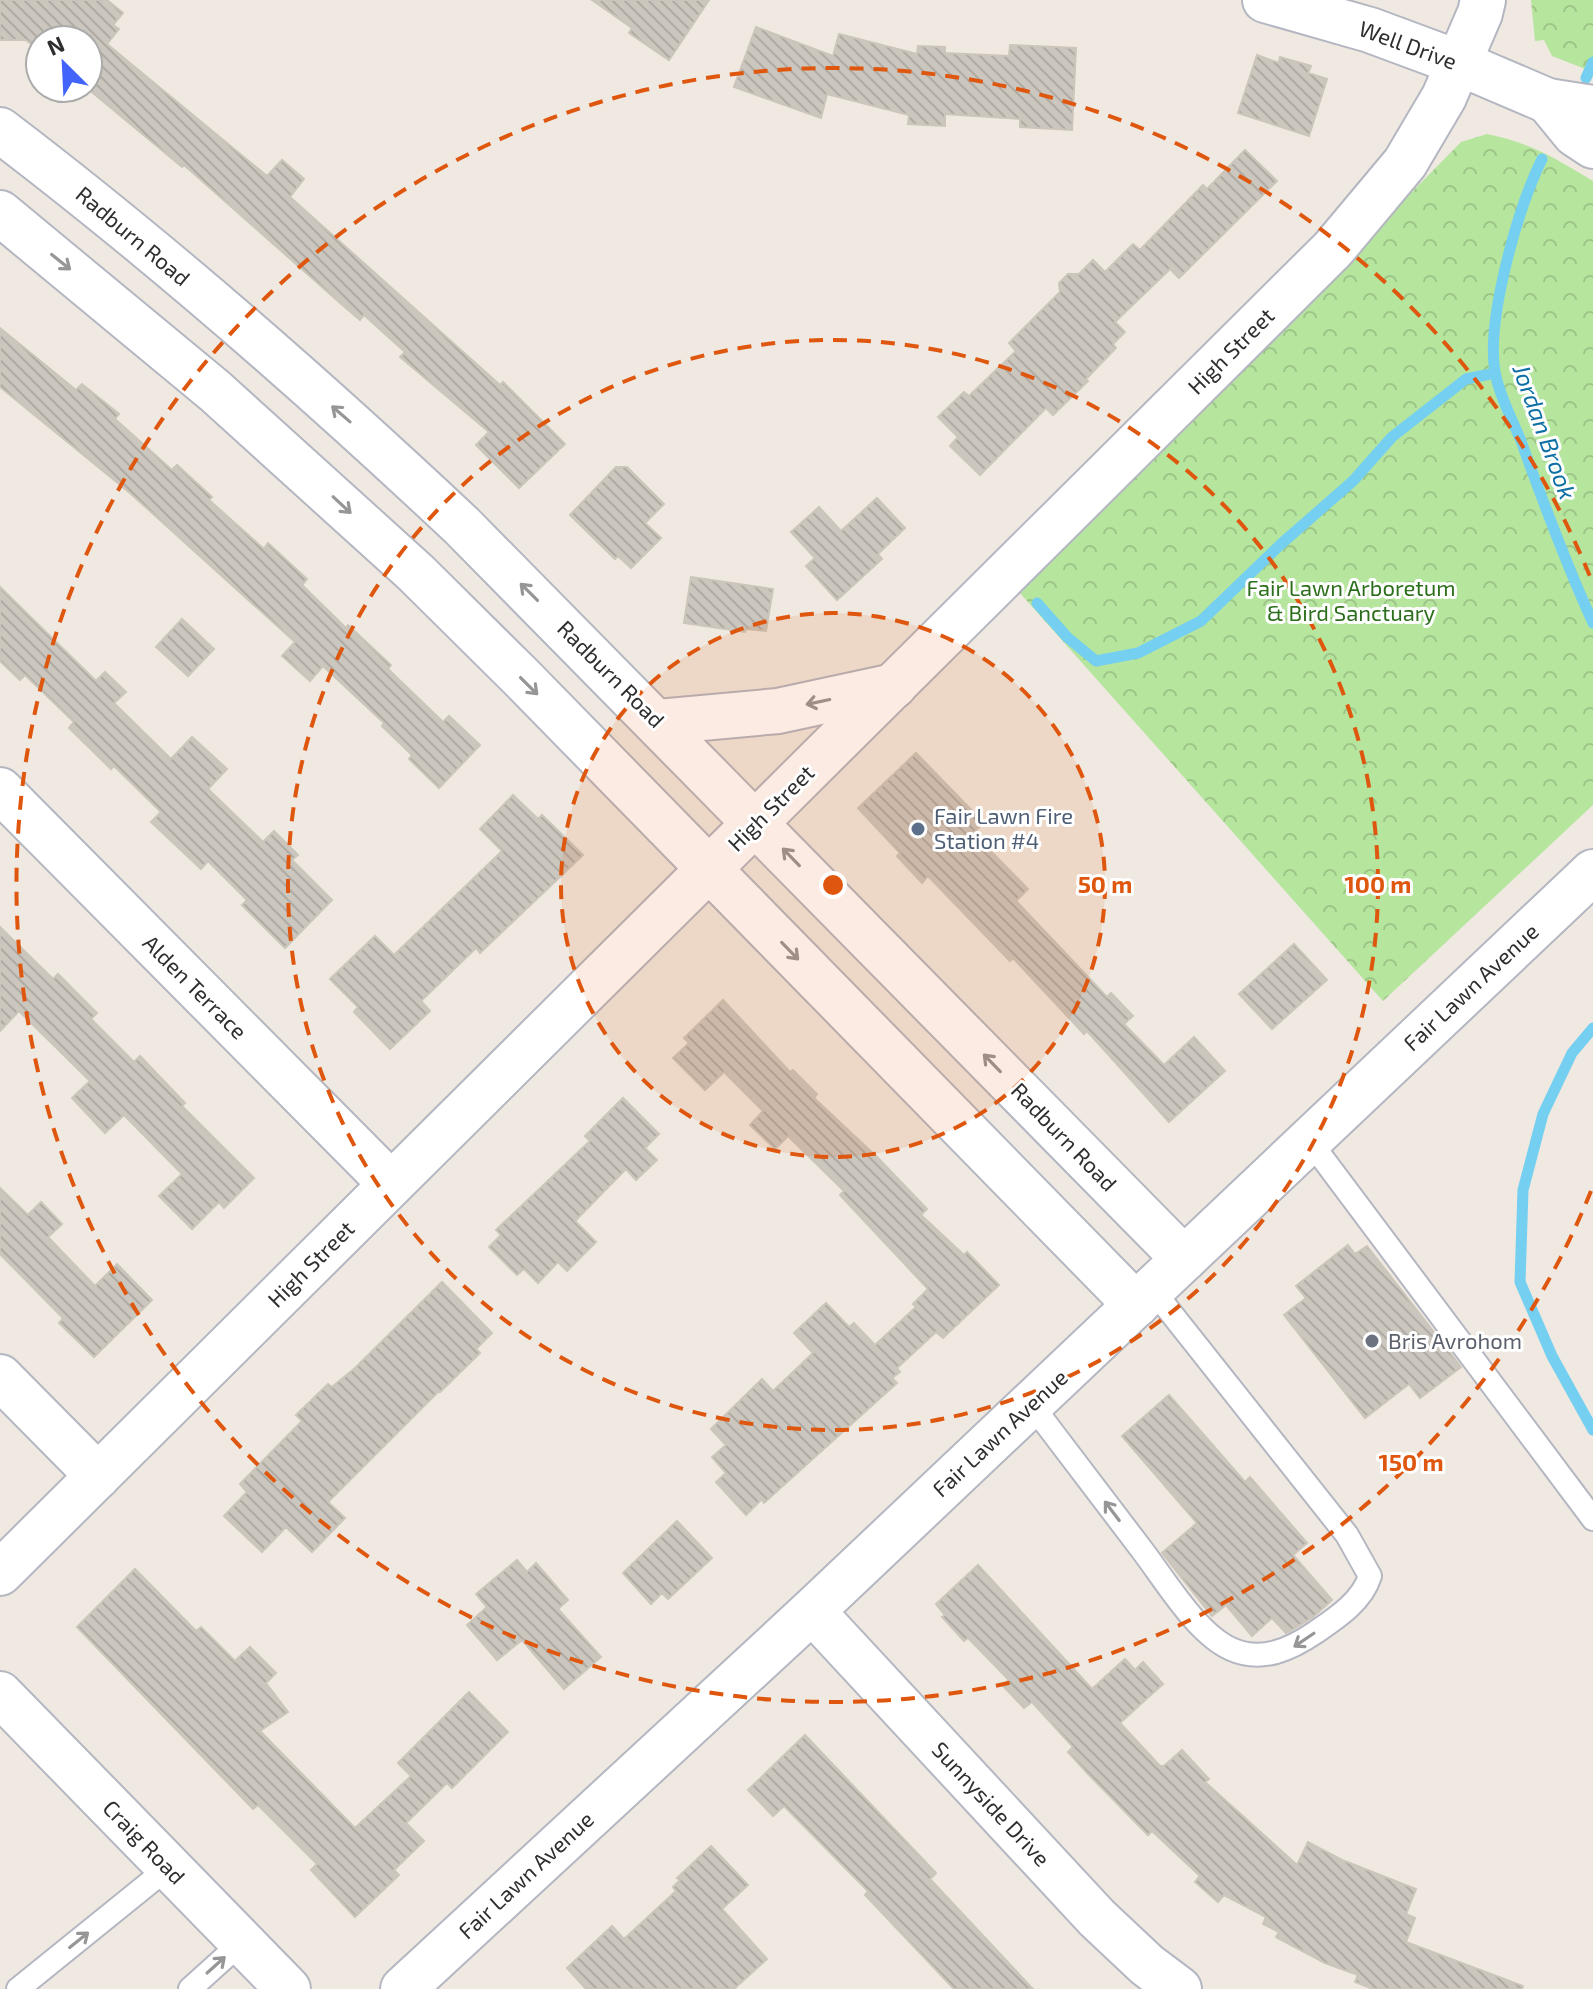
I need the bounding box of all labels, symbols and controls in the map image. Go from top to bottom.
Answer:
street label: Well Drive [1356,14,1461,74]
north arrow [24,24,104,104]
text: N [43,30,68,60]
street label: Radburn Road [71,180,196,290]
one-way arrow [50,253,70,271]
street label: High Street [1182,302,1279,399]
water label: Jordan Brook [1507,359,1583,503]
one-way arrow [331,405,351,423]
one-way arrow [332,495,352,514]
park label: Fair Lawn Arboretum & Bird Sanctuary [1247,574,1455,625]
one-way arrow [520,583,539,602]
street label: Radburn Road [553,614,671,732]
one-way arrow [519,676,538,695]
one-way arrow [805,695,831,710]
street label: High Street [722,759,819,856]
place label: Fair Lawn Fire Station #4 [934,802,1073,853]
marker: Fair Lawn Fire Station #4 [909,820,927,838]
one-way arrow [781,847,800,867]
text: 50 m [1078,869,1132,898]
text: 100 m [1345,869,1411,898]
centre of rings [819,871,847,899]
street label: Fair Lawn Avenue [1398,917,1543,1055]
street label: Alden Terrace [138,929,253,1044]
one-way arrow [780,941,799,960]
one-way arrow [983,1054,1002,1073]
street label: Radburn Road [1007,1077,1123,1196]
street label: High Street [262,1215,359,1312]
place label: Bris Avrohom [1388,1327,1522,1353]
marker: Bris Avrohom [1363,1332,1381,1350]
street label: Fair Lawn Avenue [927,1363,1072,1501]
text: 150 m [1378,1447,1444,1476]
one-way arrow [1104,1501,1121,1522]
one-way arrow [1293,1632,1316,1648]
street label: Sunnyside Drive [928,1736,1056,1871]
street label: Craig Road [98,1794,191,1889]
street label: Fair Lawn Avenue [453,1805,598,1943]
one-way arrow [68,1931,89,1949]
one-way arrow [205,1957,225,1975]

